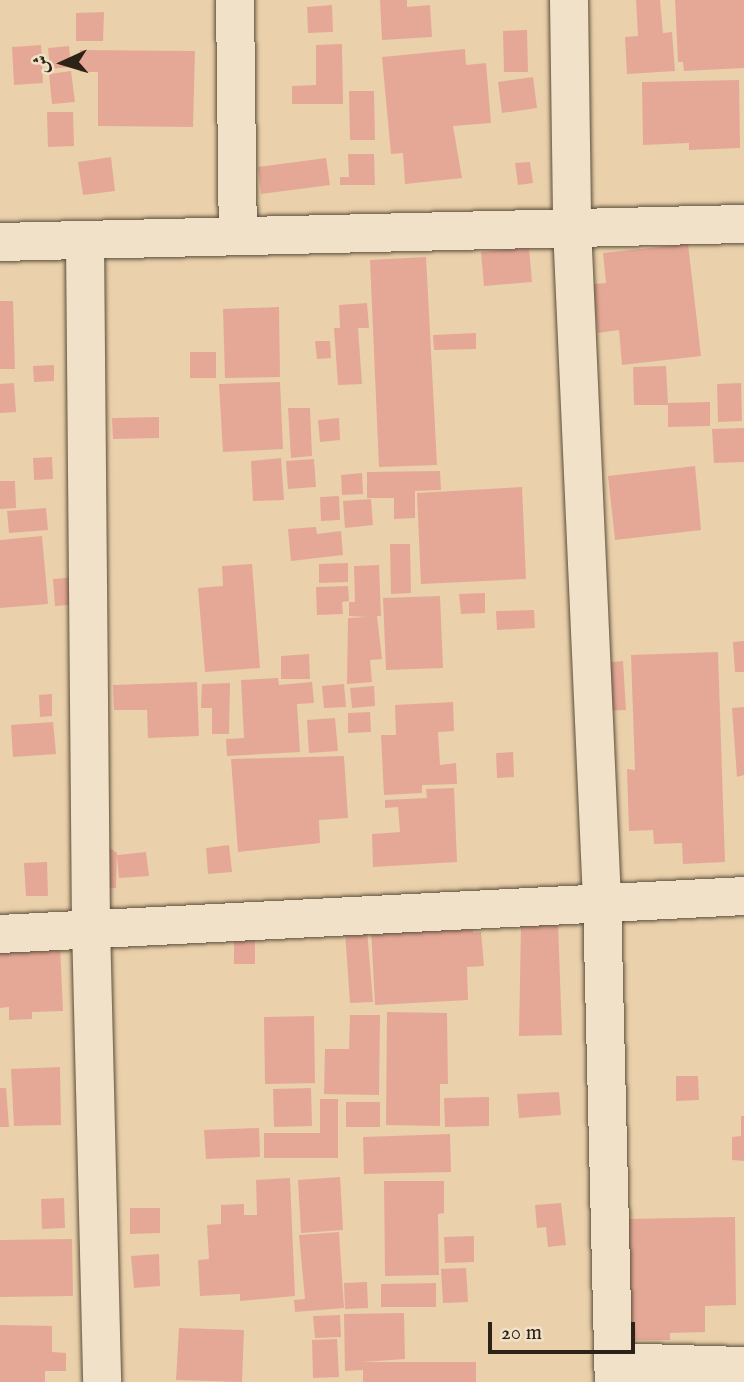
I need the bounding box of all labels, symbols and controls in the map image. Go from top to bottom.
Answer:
north arrow [28,28,98,98]
text: ش [29,54,55,75]
scale bar [492,1308,639,1352]
text: 20 m [501,1320,542,1347]

